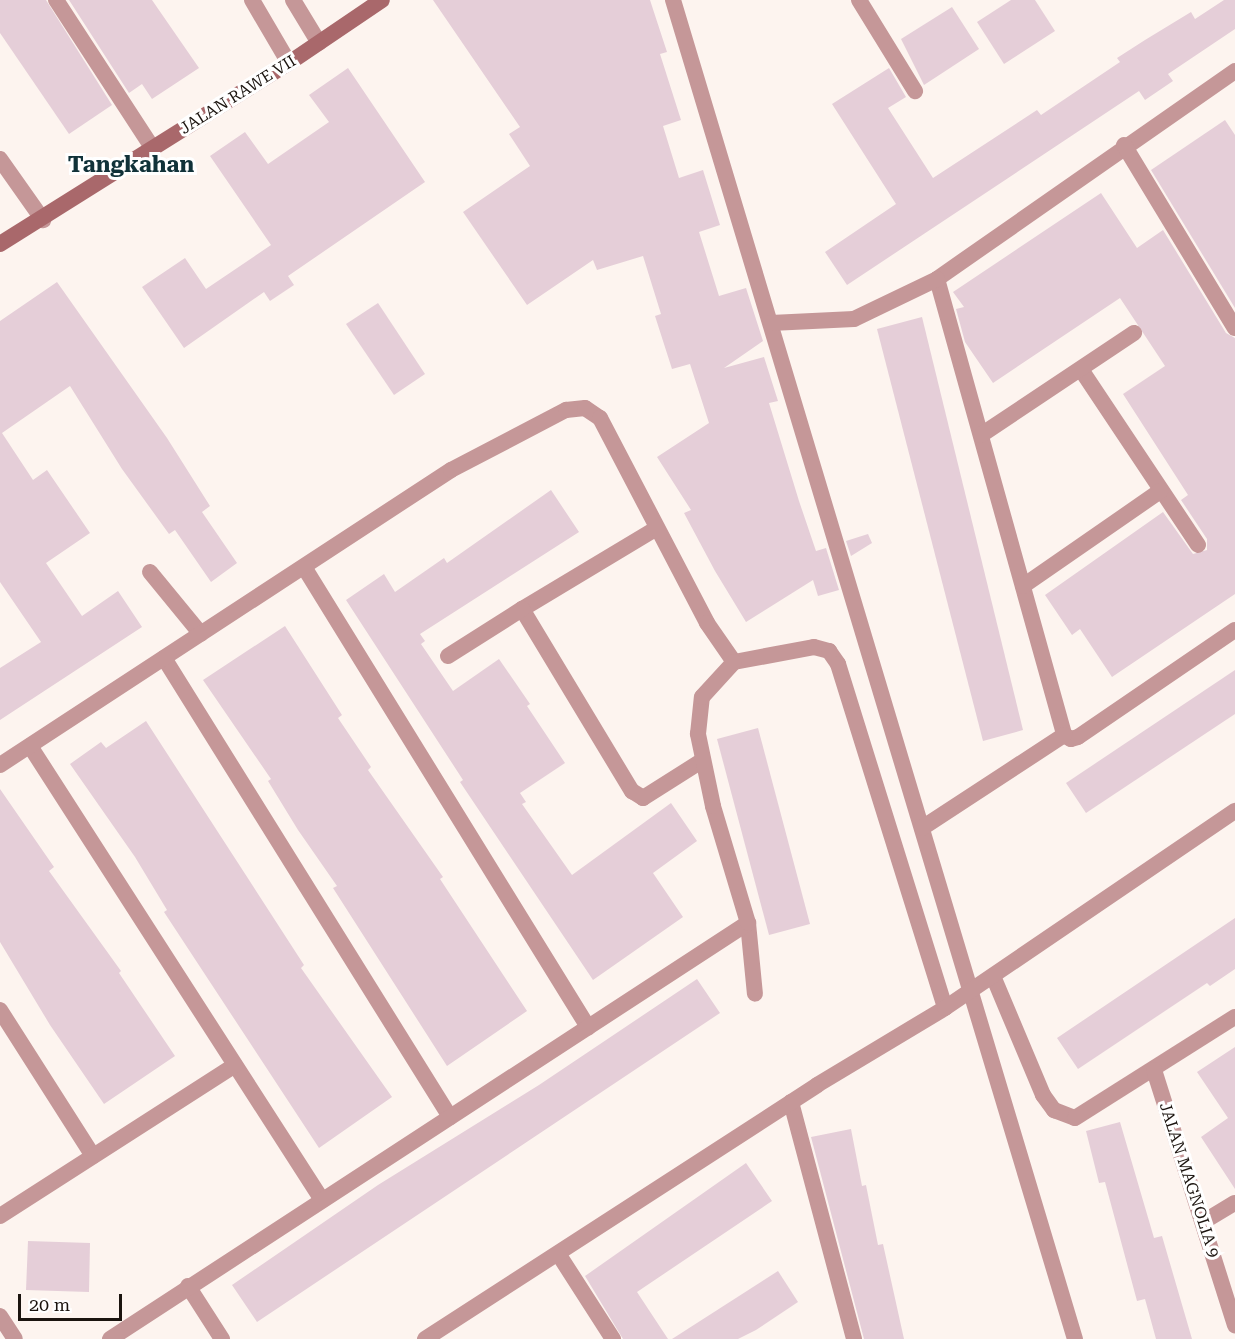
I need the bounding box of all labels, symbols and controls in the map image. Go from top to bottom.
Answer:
street label: JALAN RAWE VII [176,52,300,138]
district label: Tangkahan [68,152,194,178]
street label: JALAN MAGNOLIA 9 [1155,1100,1223,1260]
scale bar [21,1282,124,1320]
text: 20 m [29,1294,70,1315]

